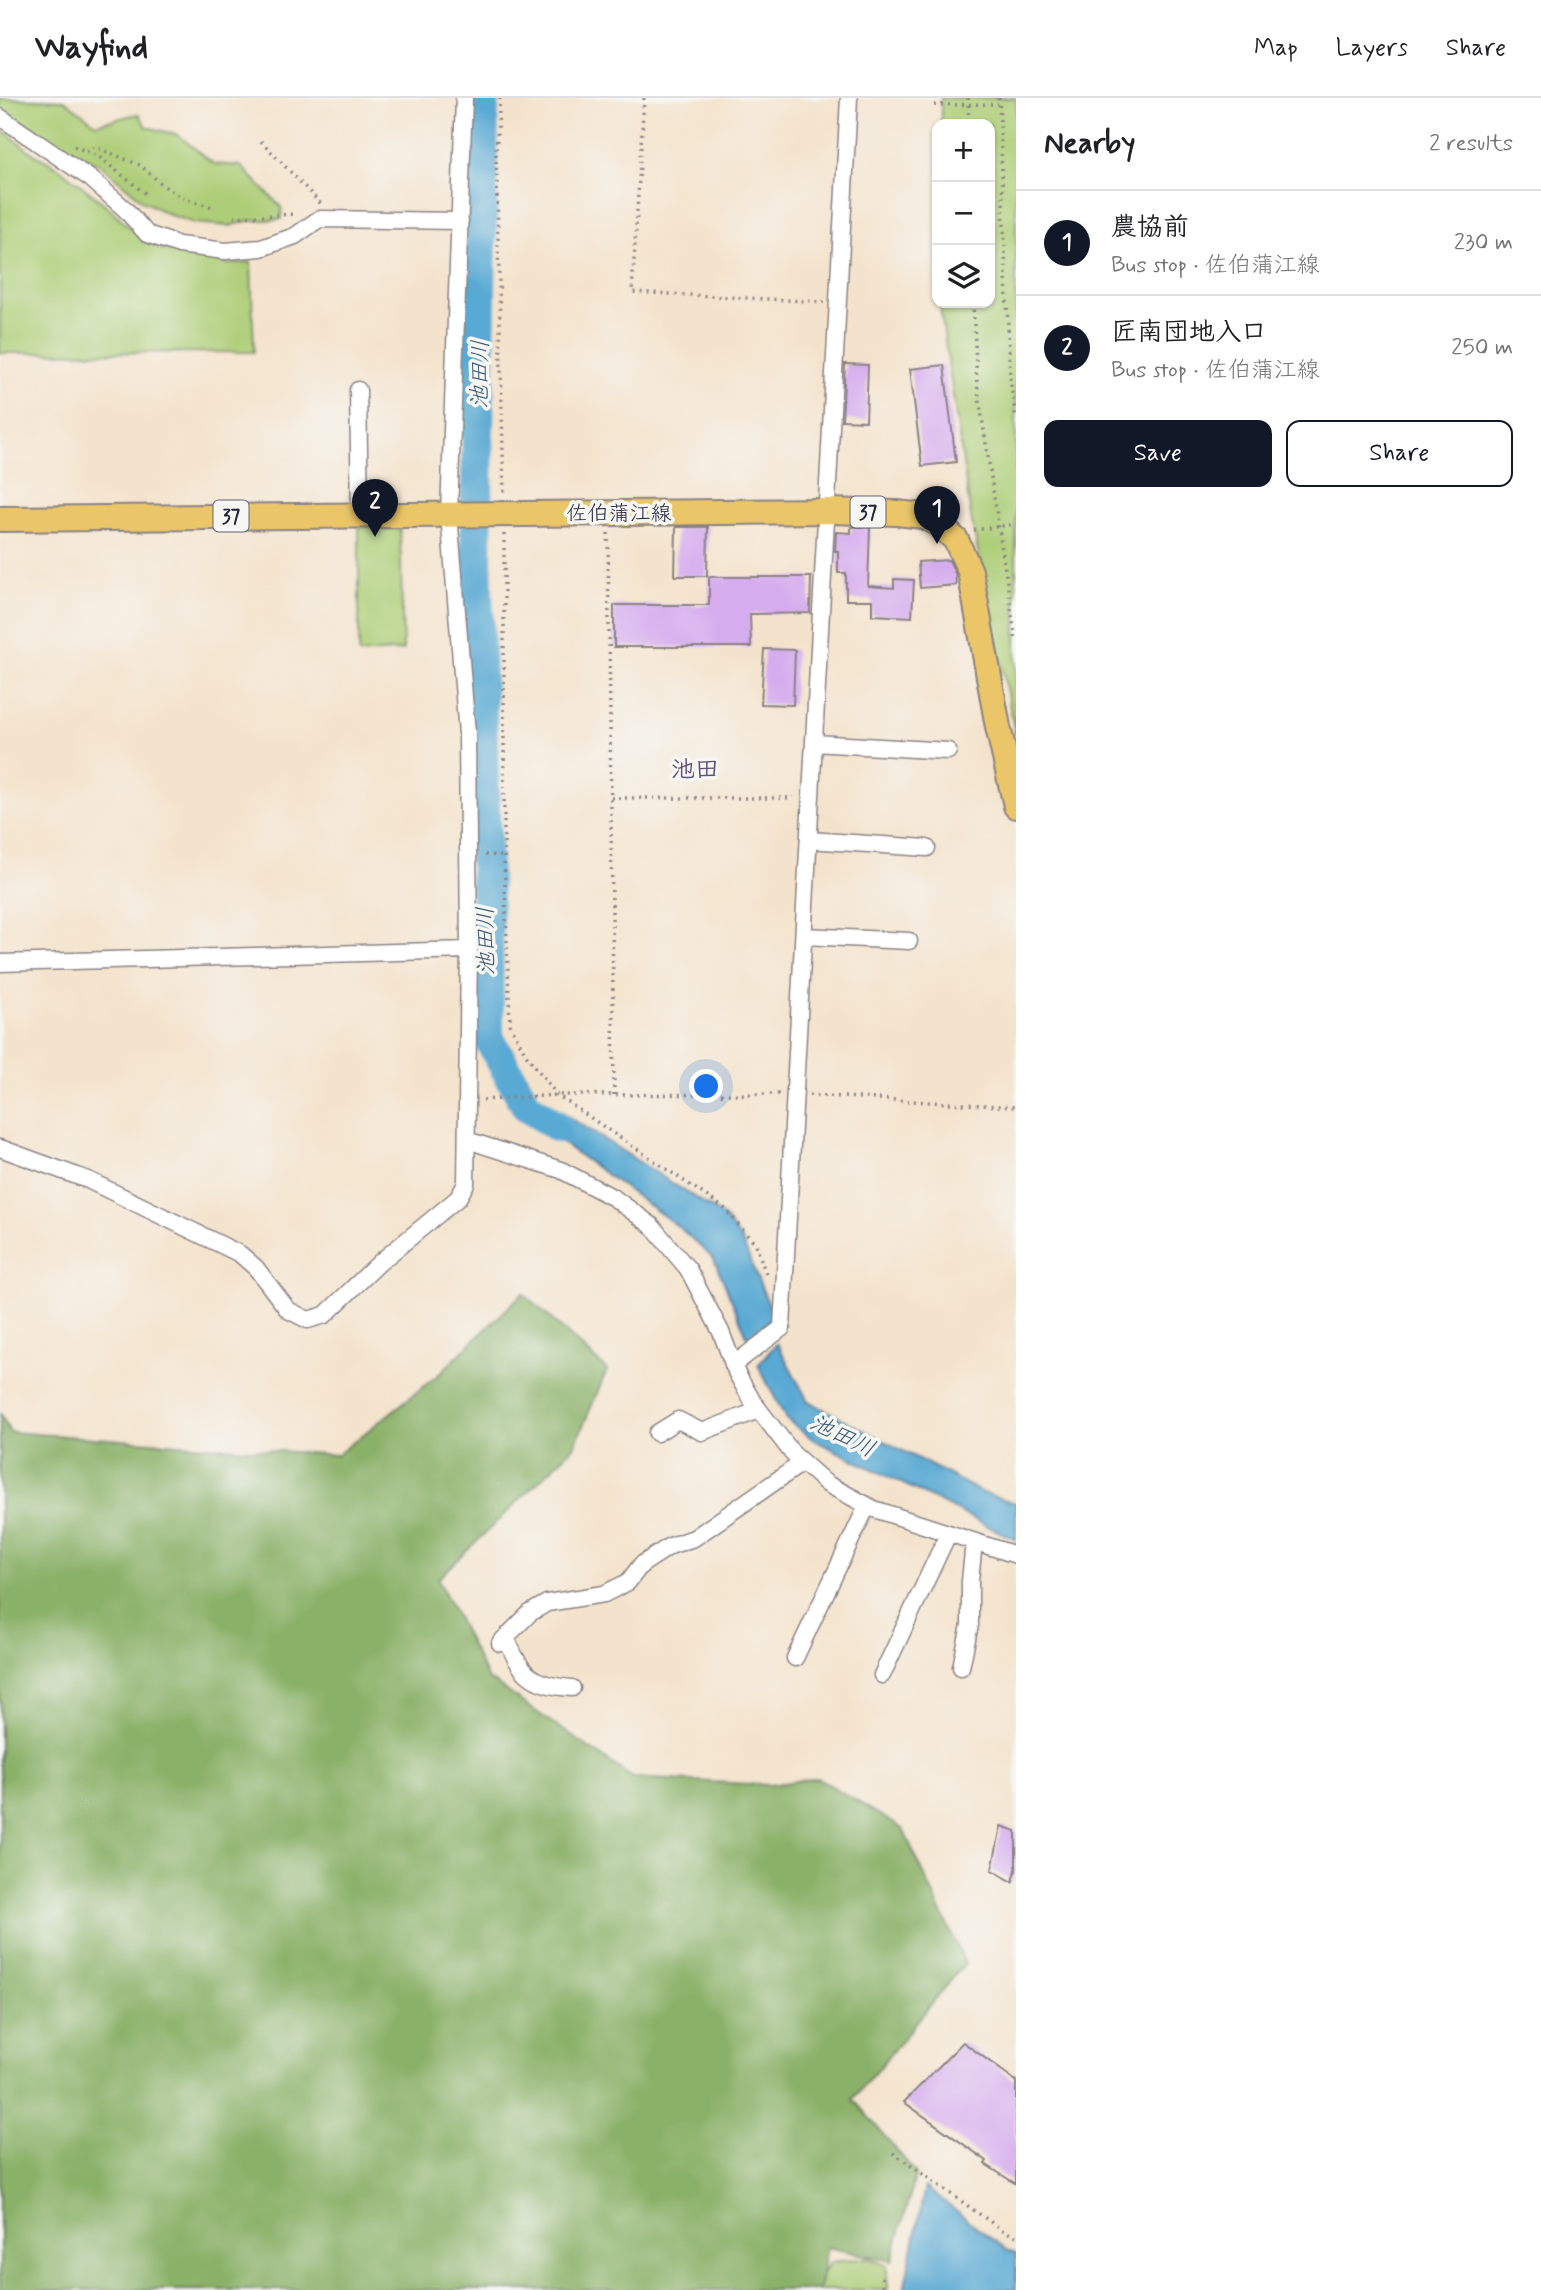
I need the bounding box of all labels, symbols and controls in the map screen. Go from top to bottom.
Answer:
text: Wayfind [35,26,148,70]
text: Map [1254,33,1298,64]
text: Layers [1336,33,1408,64]
text: Share [1446,33,1506,64]
map controls [932,119,995,308]
button: + [932,119,995,182]
text: Nearby [1044,124,1135,163]
text: 2 results [1429,129,1513,159]
button: − [932,182,995,245]
text: 農協前 [1111,211,1189,245]
text: 1 [1062,228,1072,258]
text: 230 m [1454,228,1513,258]
button: layers [932,245,995,308]
text: Bus stop · 佐伯蒲江線 [1111,251,1320,281]
text: 匠南団地入口 [1111,316,1267,350]
text: 2 [1061,333,1073,363]
text: 250 m [1451,333,1513,363]
water label: 池田川 [465,339,497,409]
text: Bus stop · 佐伯蒲江線 [1111,356,1320,386]
button: Save [1044,420,1272,487]
button: Share [1286,420,1513,487]
pin: 2 [352,479,398,537]
pin: 1 [914,486,960,544]
road number: 37 [850,496,886,528]
road number: 37 [214,500,248,532]
street label: 佐伯蒲江線 [567,500,672,528]
district label: 池田 [671,755,719,786]
water label: 池田川 [471,906,503,976]
your location [689,1069,723,1103]
water label: 池田川 [805,1408,880,1465]

